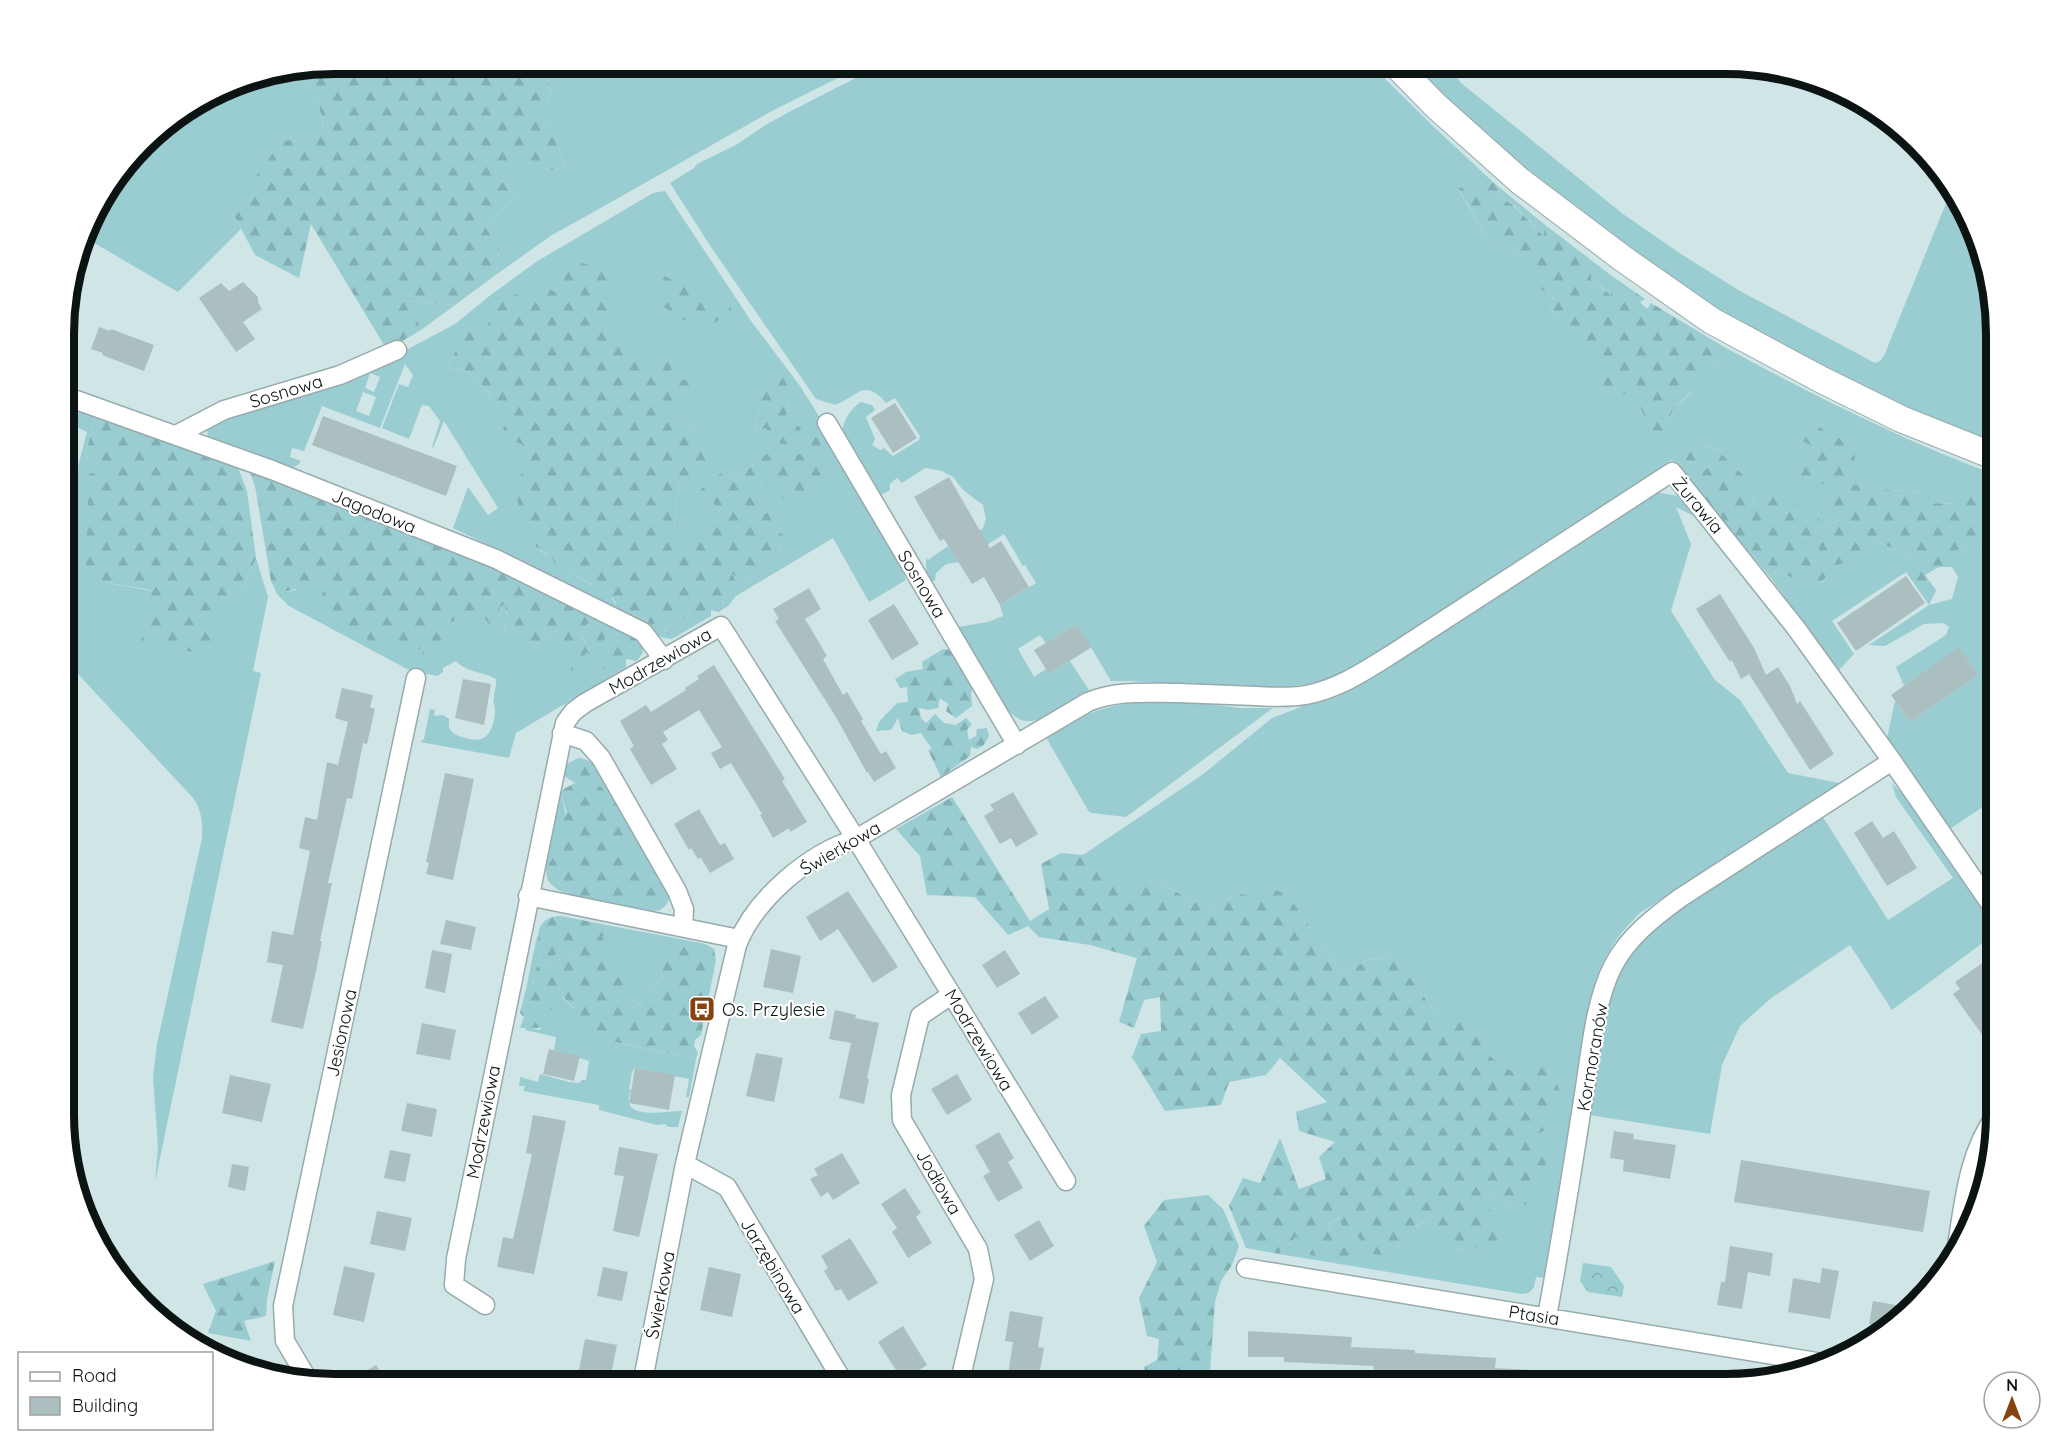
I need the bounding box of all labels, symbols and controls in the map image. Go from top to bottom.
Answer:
street label: Sosnowa [247,369,325,413]
street label: Żurawia [1667,472,1729,538]
street label: Jagodowa [328,484,420,538]
street label: Sosnowa [893,546,951,622]
street label: Modrzewiowa [604,622,716,700]
street label: Świerkowa [796,816,884,880]
street label: Modrzewiowa [940,985,1018,1095]
street label: Jesionowa [320,987,362,1079]
bus stop icon: Os. Przylesie [687,994,717,1024]
place label: Os. Przylesie [722,998,826,1021]
street label: Kormoranów [1571,1001,1613,1113]
street label: Modrzewiowa [461,1063,505,1181]
street label: Jodłowa [911,1145,967,1219]
street label: Jarzębinowa [736,1214,810,1318]
street label: Świerkowa [640,1249,680,1341]
street label: Ptasia [1507,1300,1561,1330]
legend [18,1352,213,1430]
text: Road [72,1364,117,1387]
north arrow [1982,1370,2042,1430]
text: N [2006,1375,2018,1395]
text: Building [72,1394,138,1417]

